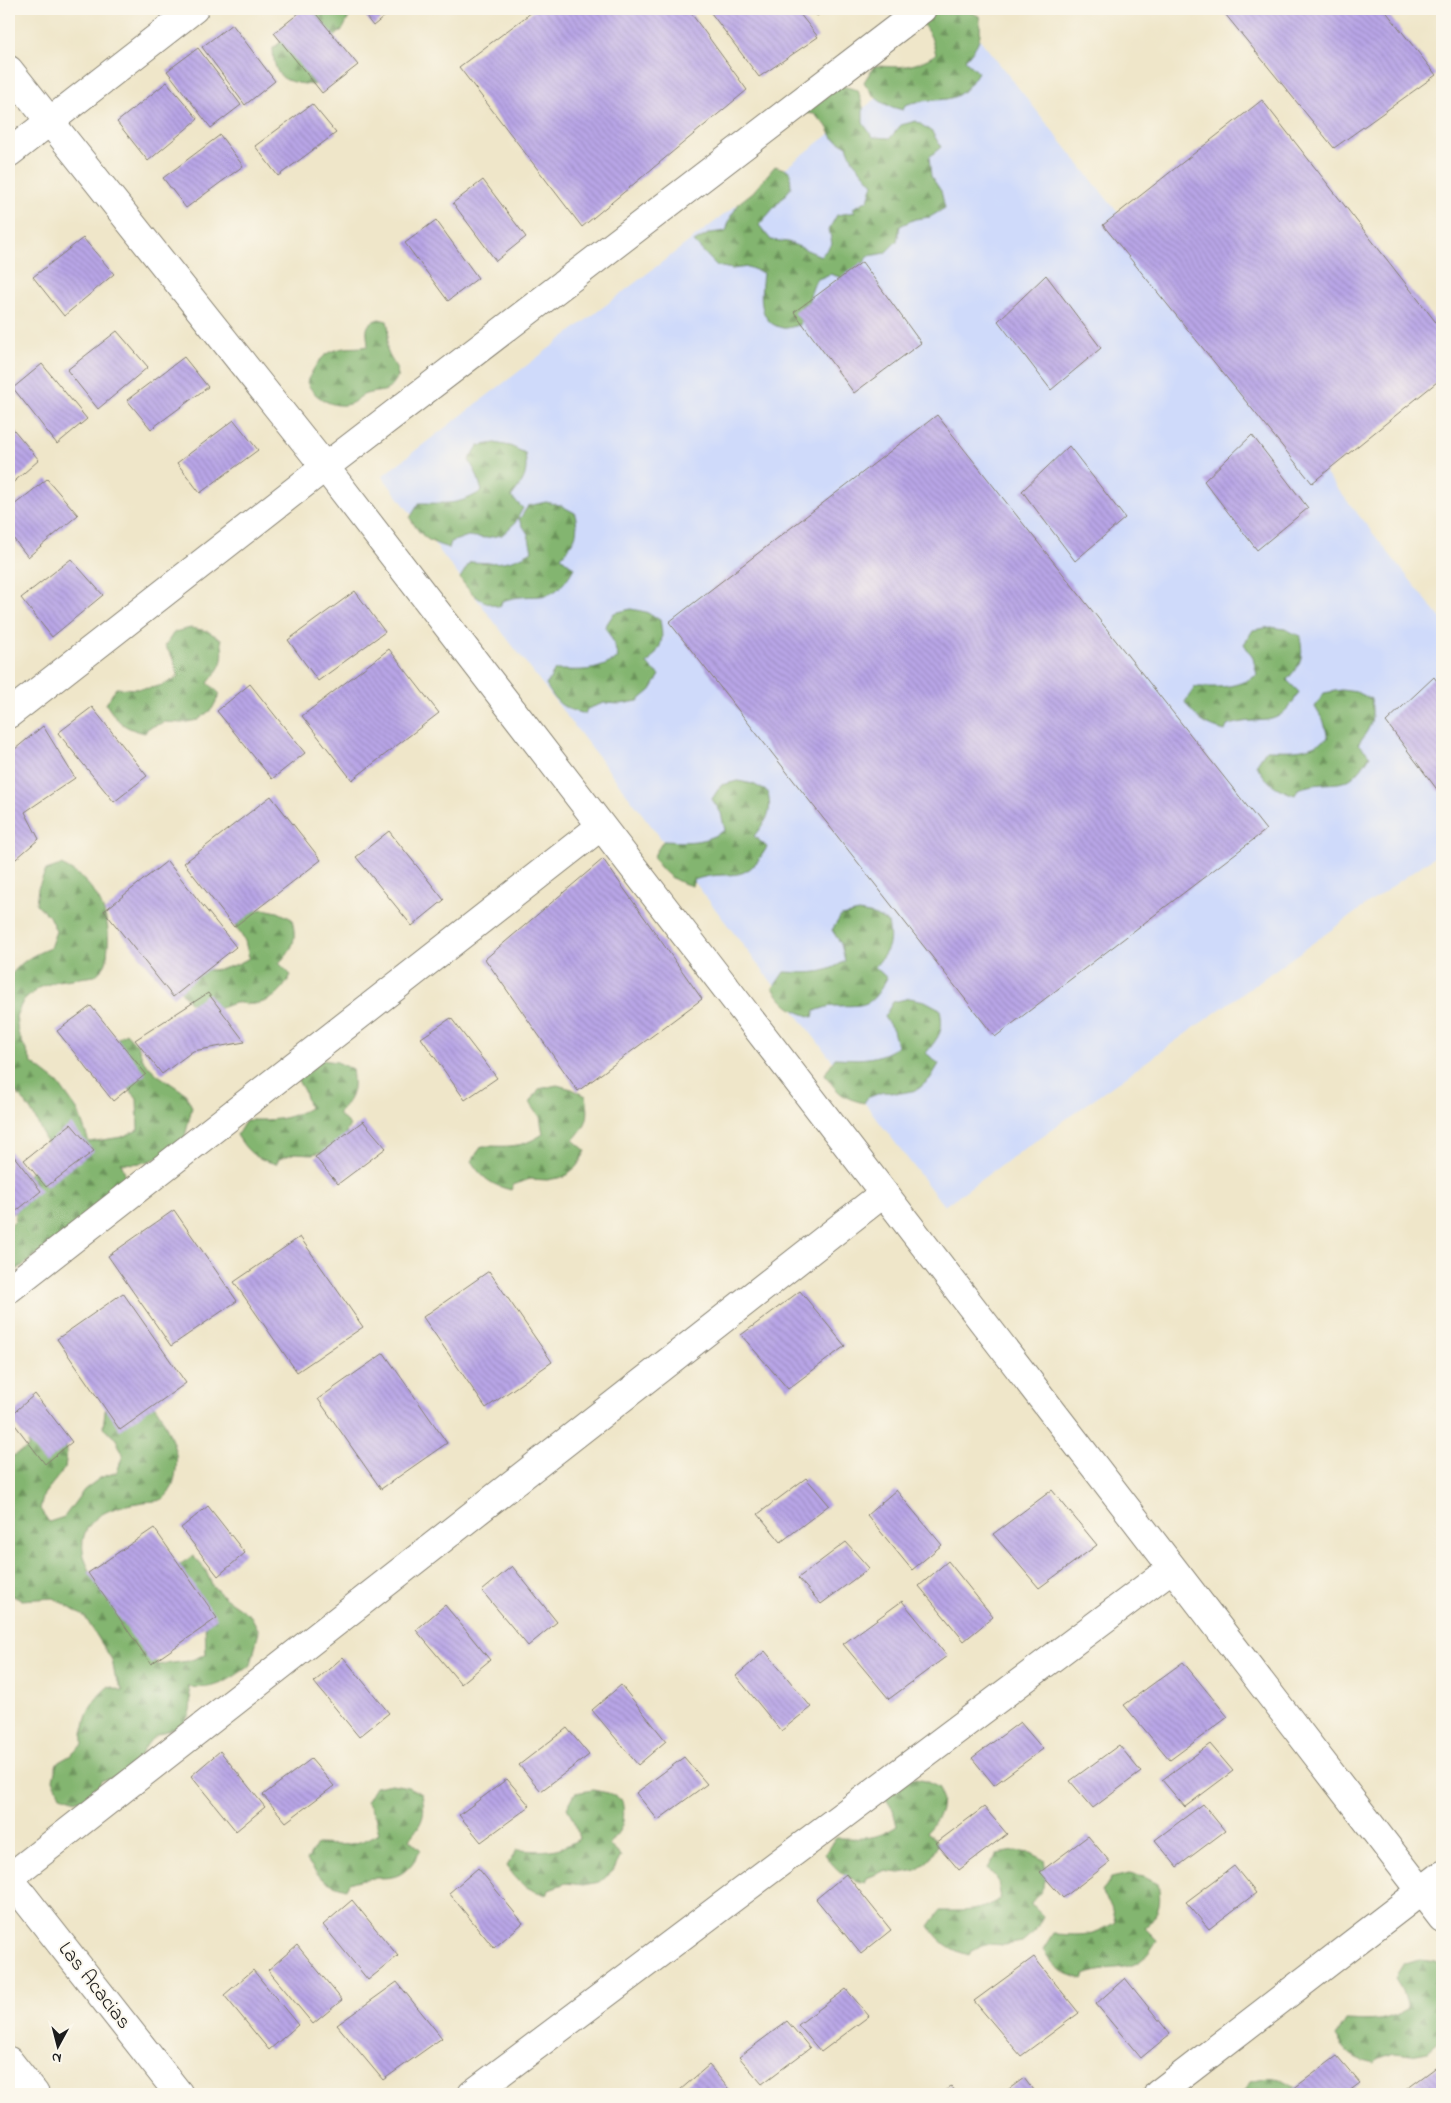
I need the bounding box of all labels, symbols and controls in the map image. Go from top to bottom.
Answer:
street label: Las Acacias [50,1936,138,2036]
north arrow [32,2020,82,2070]
text: N [51,2046,63,2068]

